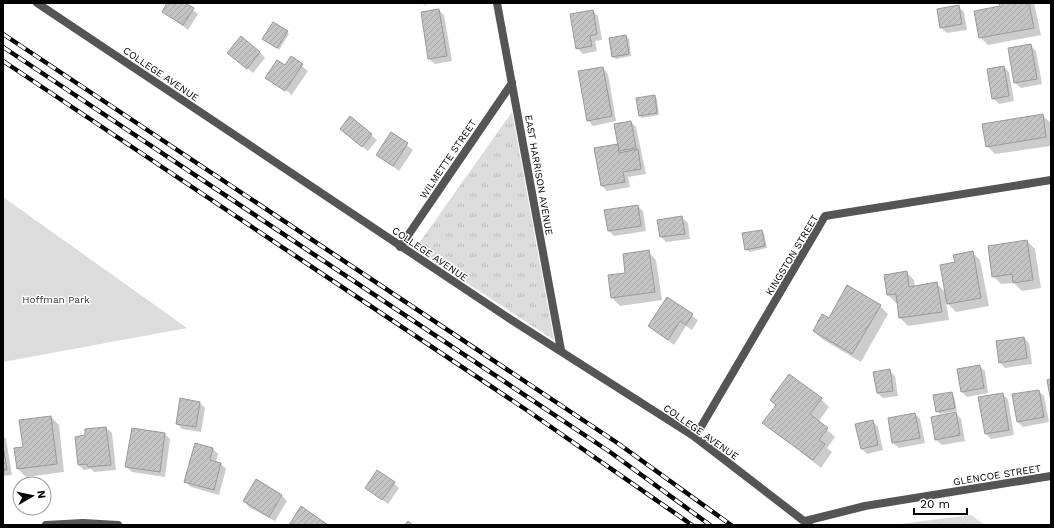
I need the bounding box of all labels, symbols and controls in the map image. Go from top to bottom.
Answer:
street label: COLLEGE AVENUE [121,45,201,103]
street label: EAST HARRISON AVENUE [523,114,555,236]
street label: WILMETTE STREET [417,117,479,201]
street label: KINGSTON STREET [764,213,820,297]
street label: COLLEGE AVENUE [390,225,470,283]
park label: Hoffman Park [22,294,90,305]
street label: COLLEGE AVENUE [661,402,741,462]
street label: GLENCOE STREET [952,463,1042,487]
north arrow [12,476,52,516]
text: N [34,489,48,500]
scale bar [914,490,967,516]
text: 20 m [920,497,950,511]

